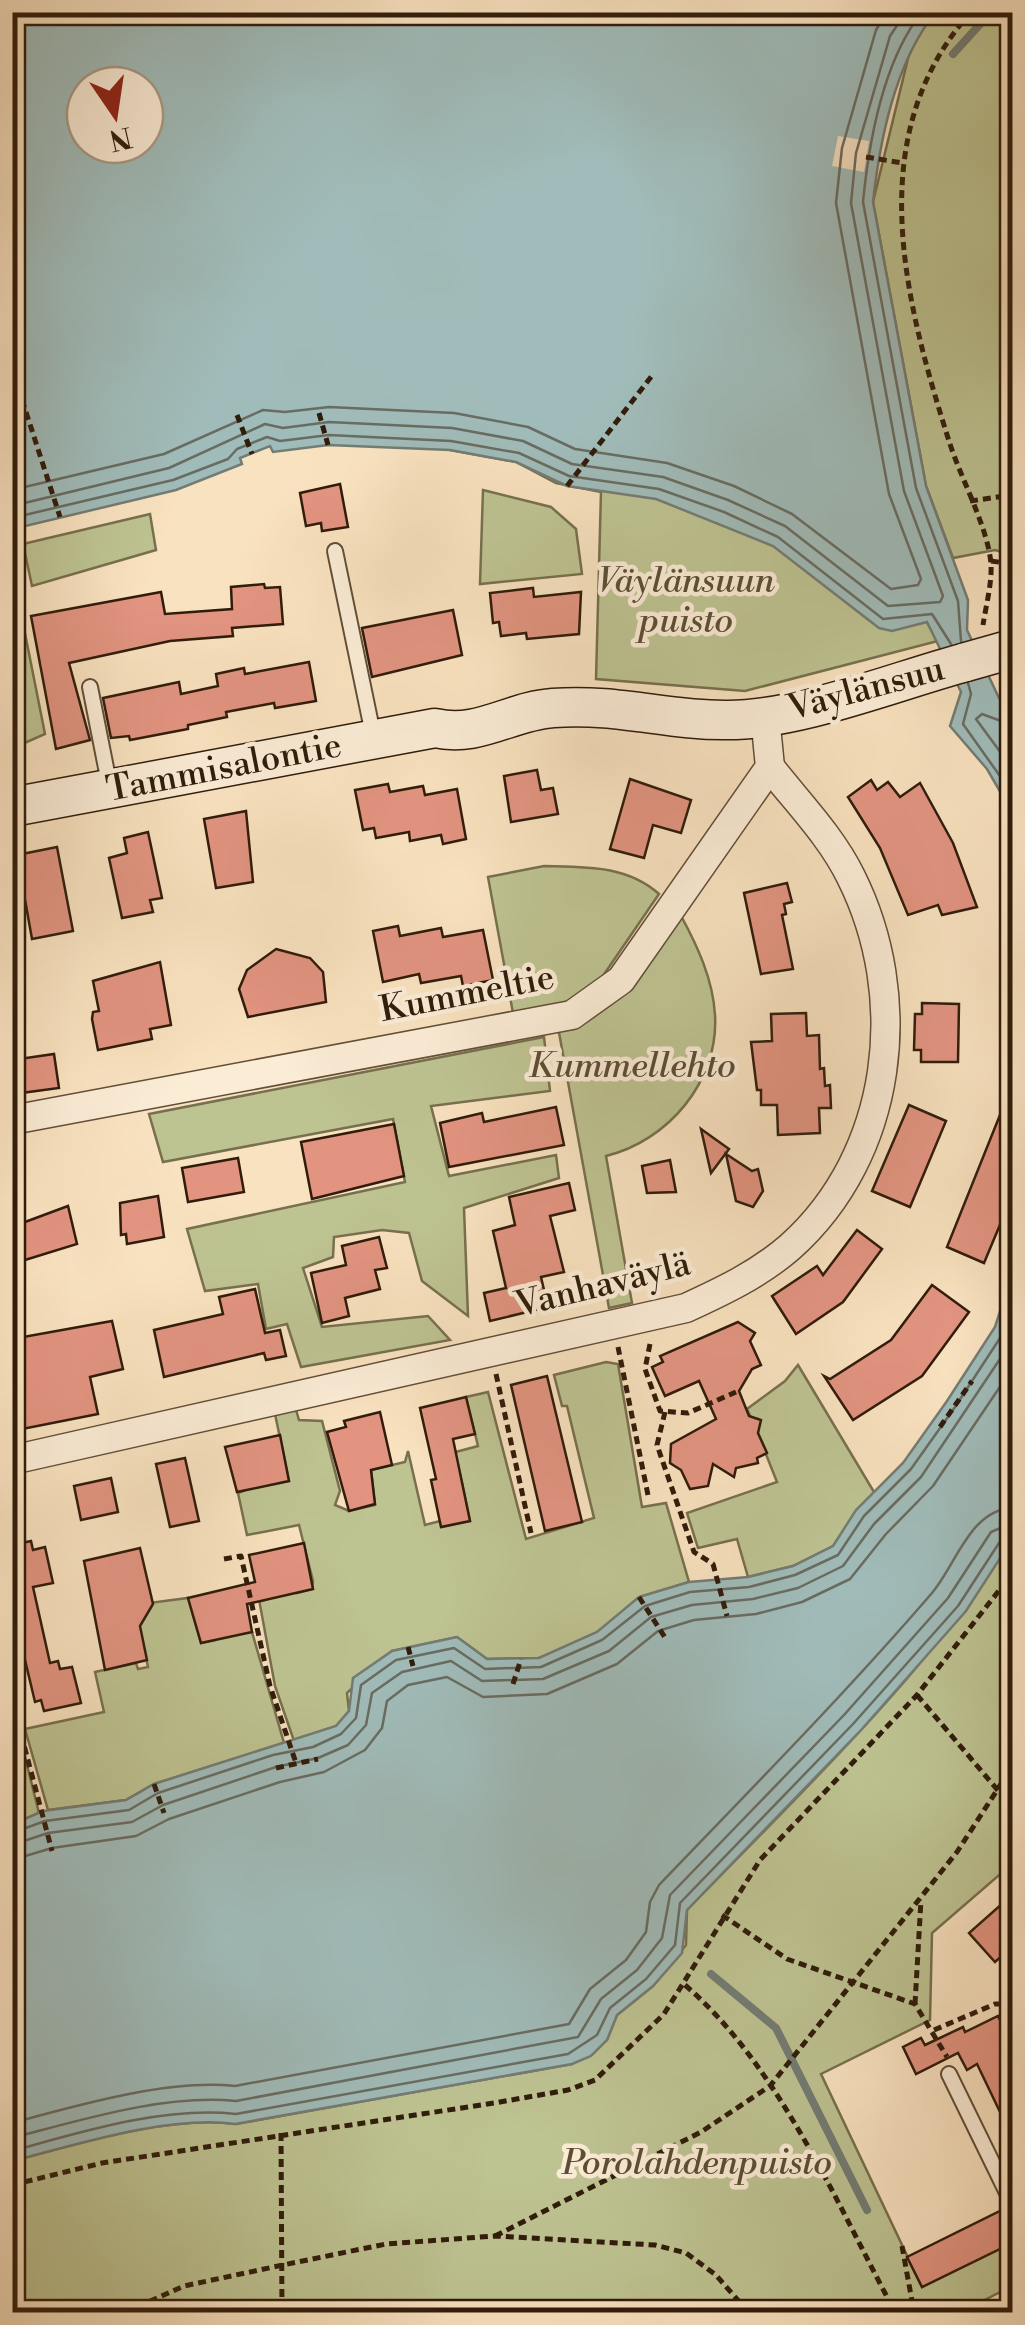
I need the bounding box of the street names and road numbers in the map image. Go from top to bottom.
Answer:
street label: Väylänsuu [782,647,949,731]
street label: Tammisalontie [103,724,345,812]
street label: Kummeltie [376,956,558,1032]
street label: Vanhaväylä [510,1242,695,1328]

